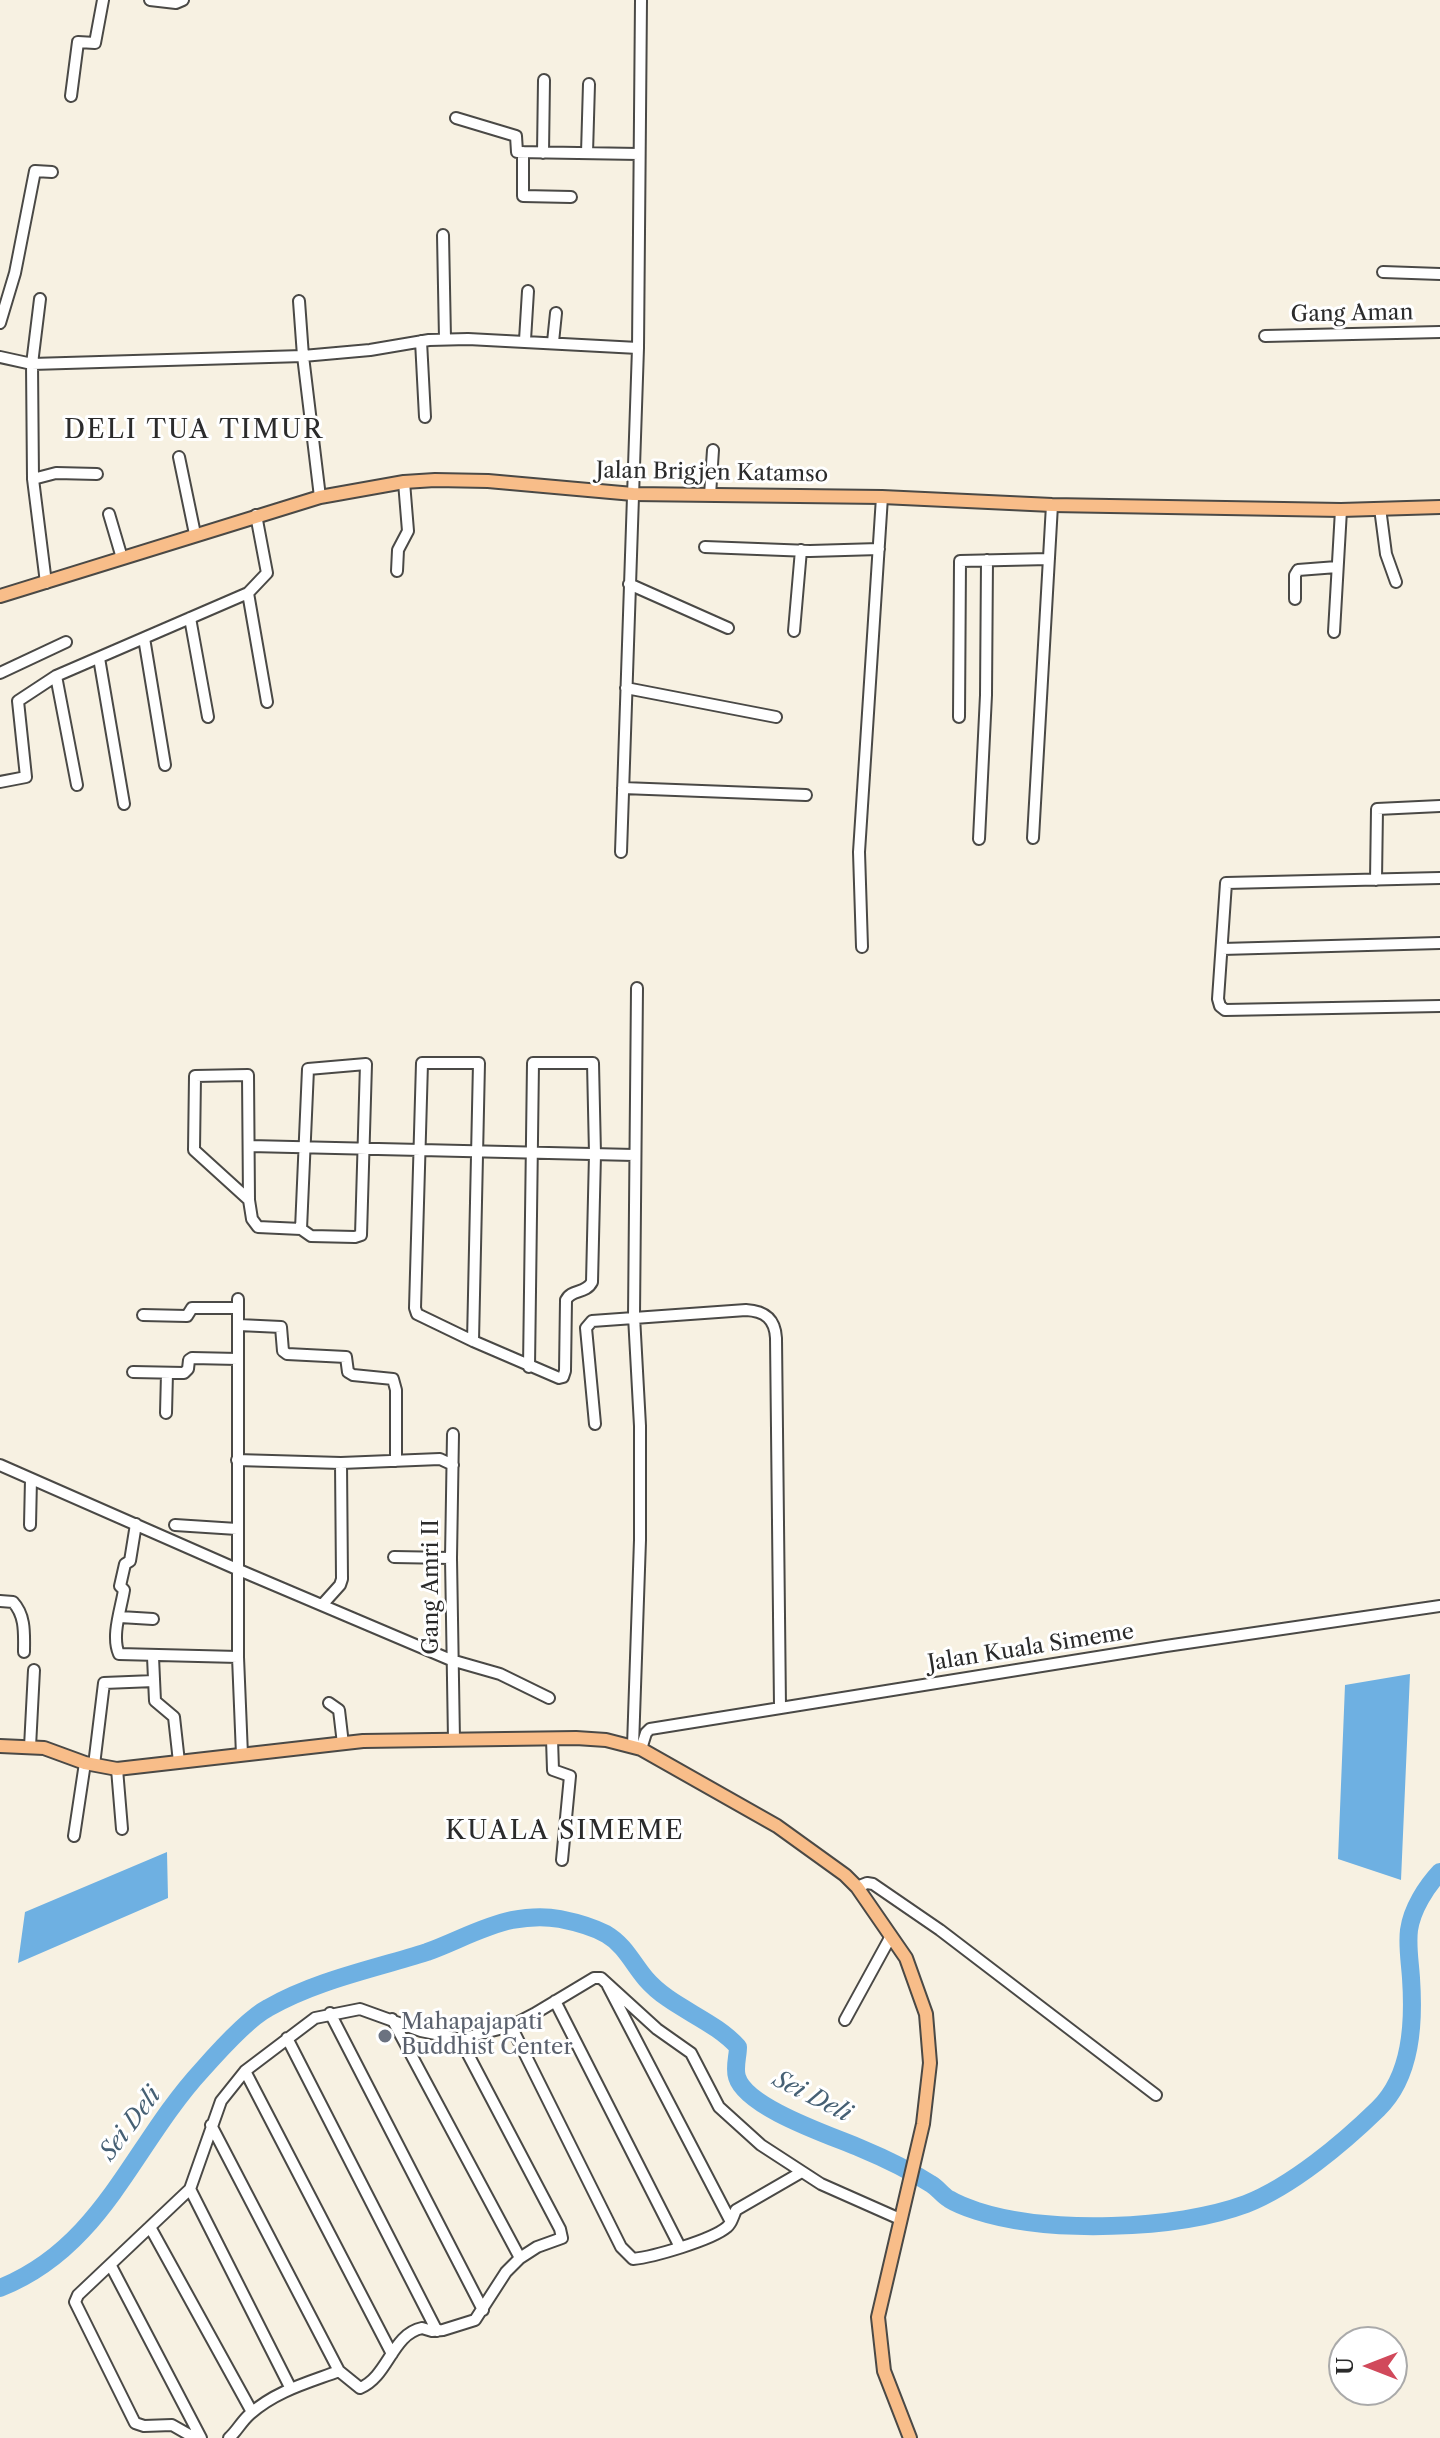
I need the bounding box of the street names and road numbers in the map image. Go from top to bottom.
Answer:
street label: Gang Aman [1290,300,1414,328]
street label: Jalan Brigjen Katamso [596,458,828,488]
street label: Gang Amri II [419,1519,445,1655]
street label: Jalan Kuala Simeme [926,1619,1136,1677]

